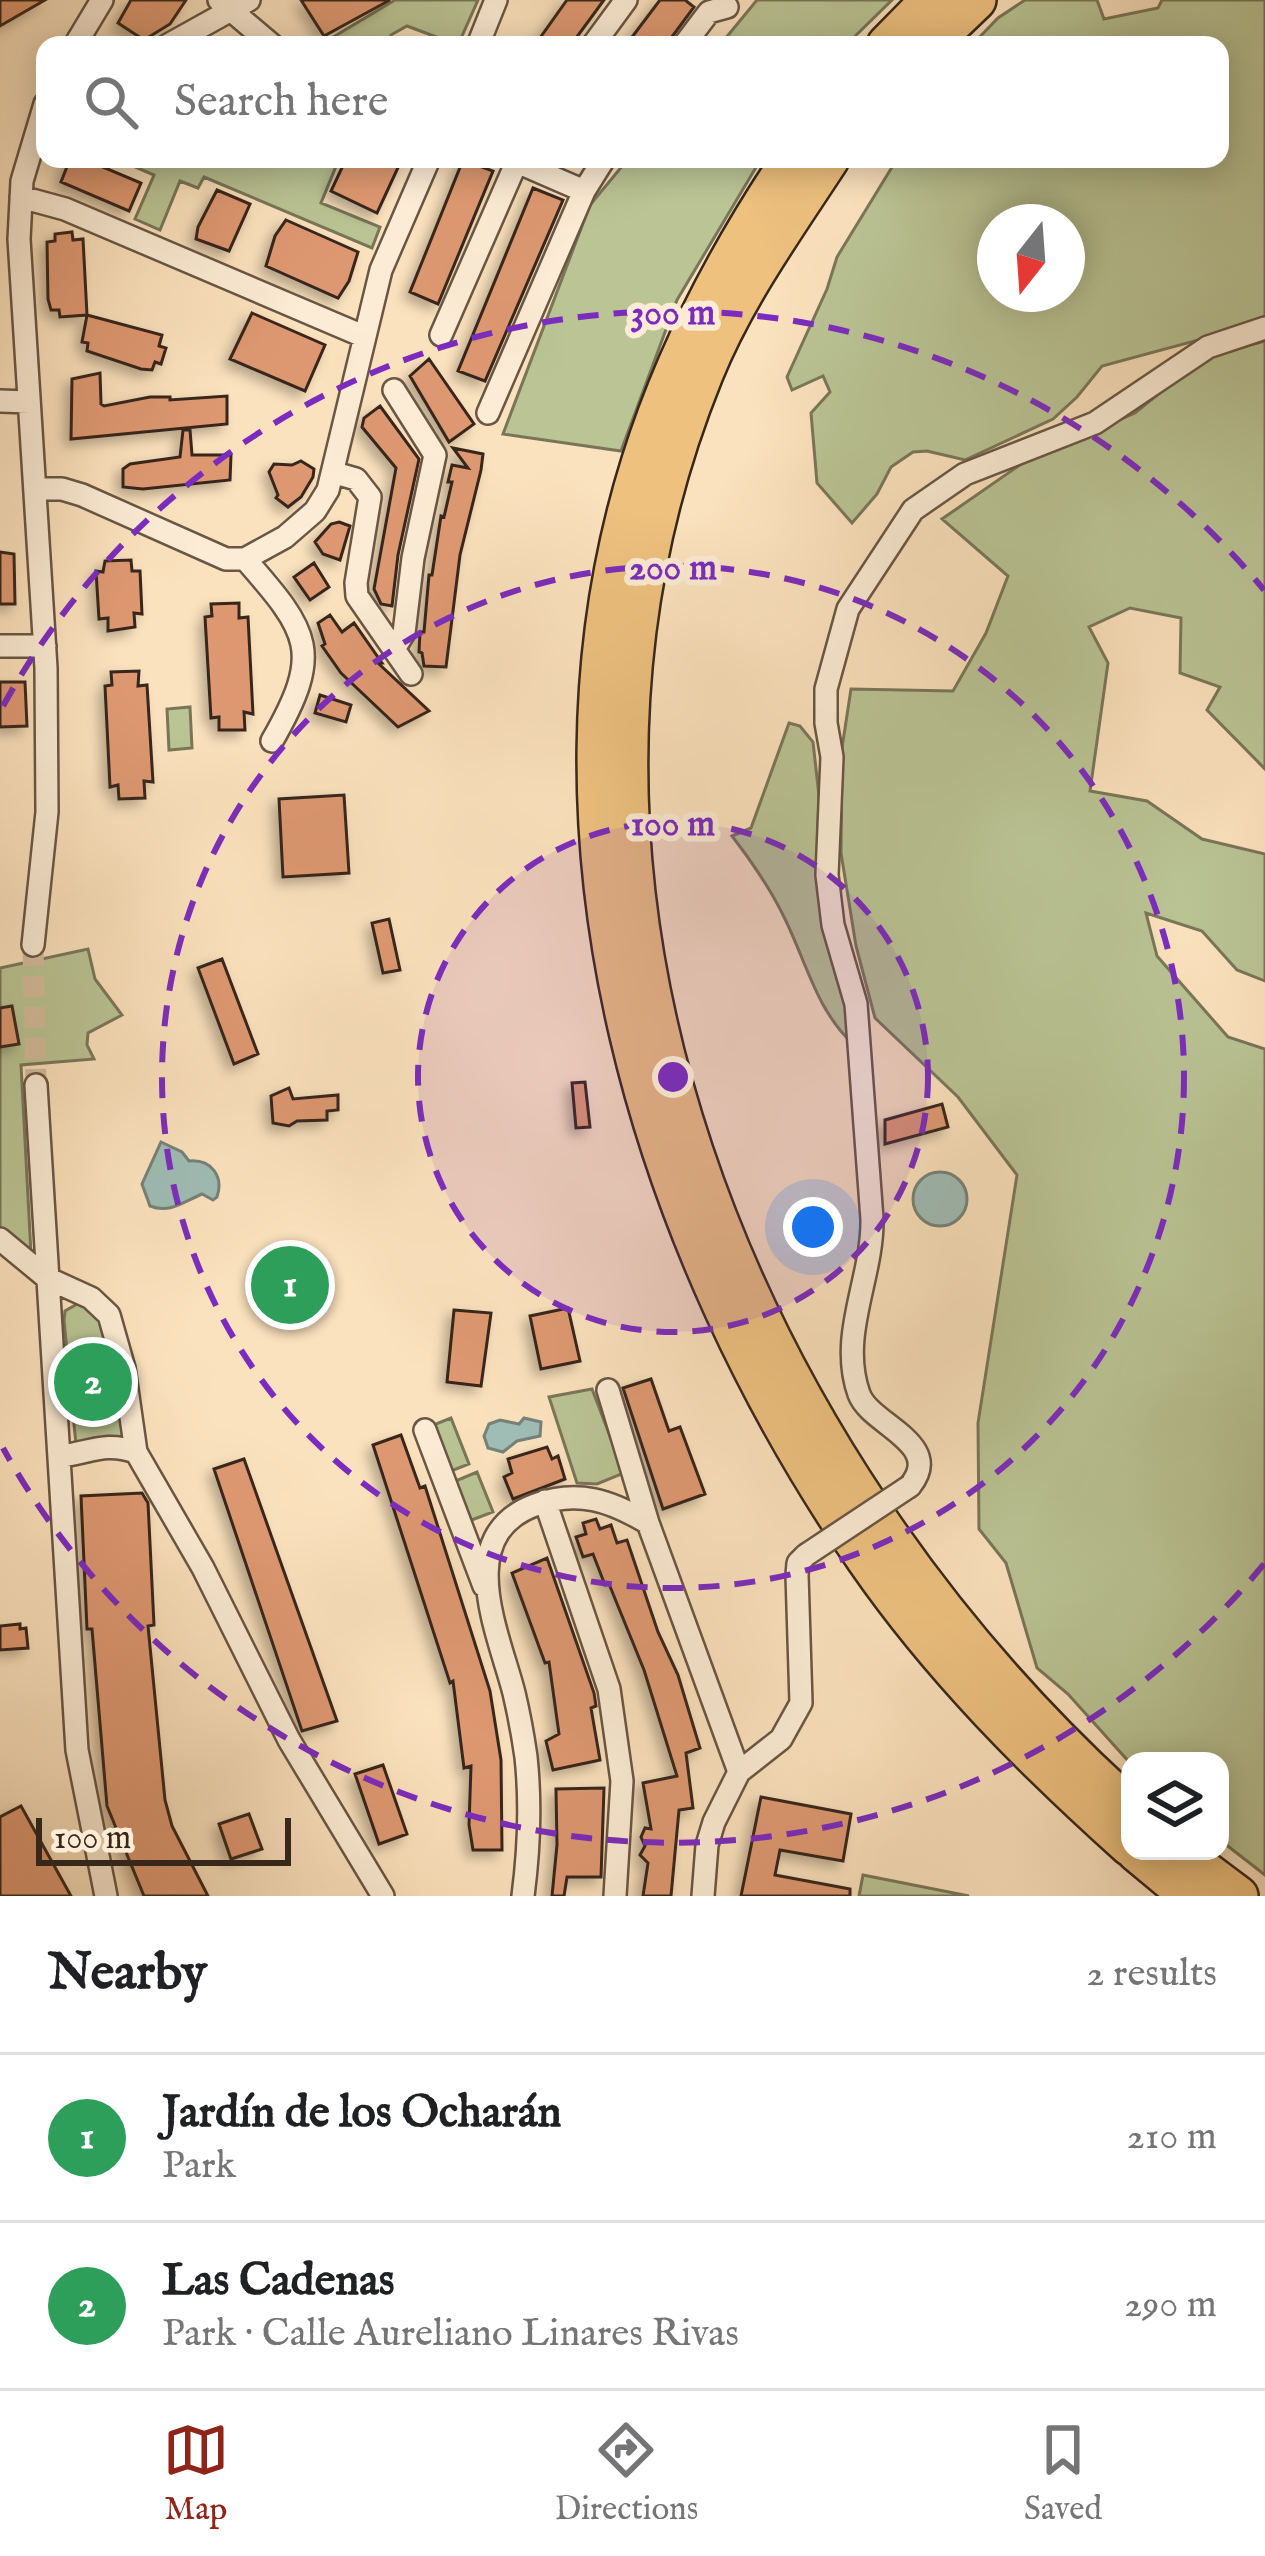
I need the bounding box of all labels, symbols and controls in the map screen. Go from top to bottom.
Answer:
search box [36,36,1229,168]
icon: search [78,69,144,135]
text: Search here [174,74,388,131]
north arrow [977,204,1085,312]
text: 300 m [631,291,715,337]
text: 200 m [629,546,717,592]
text: 100 m [631,802,715,848]
centre of rings [652,1056,694,1098]
your location [783,1197,843,1257]
pin: 1 [251,1240,329,1330]
pin: 2 [54,1337,132,1427]
map controls [1121,1752,1229,1860]
button: layers [1121,1752,1229,1860]
scale bar [36,1812,291,1865]
text: 100 m [54,1818,131,1860]
text: Nearby [48,1942,207,2007]
text: 2 results [1086,1950,1217,1999]
text: Jardín de los Ocharán [162,2085,561,2142]
text: 1 [80,2113,94,2162]
text: 210 m [1127,2113,1217,2162]
text: Park [162,2142,236,2191]
text: Las Cadenas [162,2253,395,2310]
text: 2 [78,2281,96,2330]
text: 290 m [1124,2281,1217,2330]
text: Park · Calle Aureliano Linares Rivas [162,2310,739,2359]
tab: Map [163,2417,229,2531]
tab: Directions [555,2417,698,2531]
tab: Saved [1024,2417,1102,2531]

